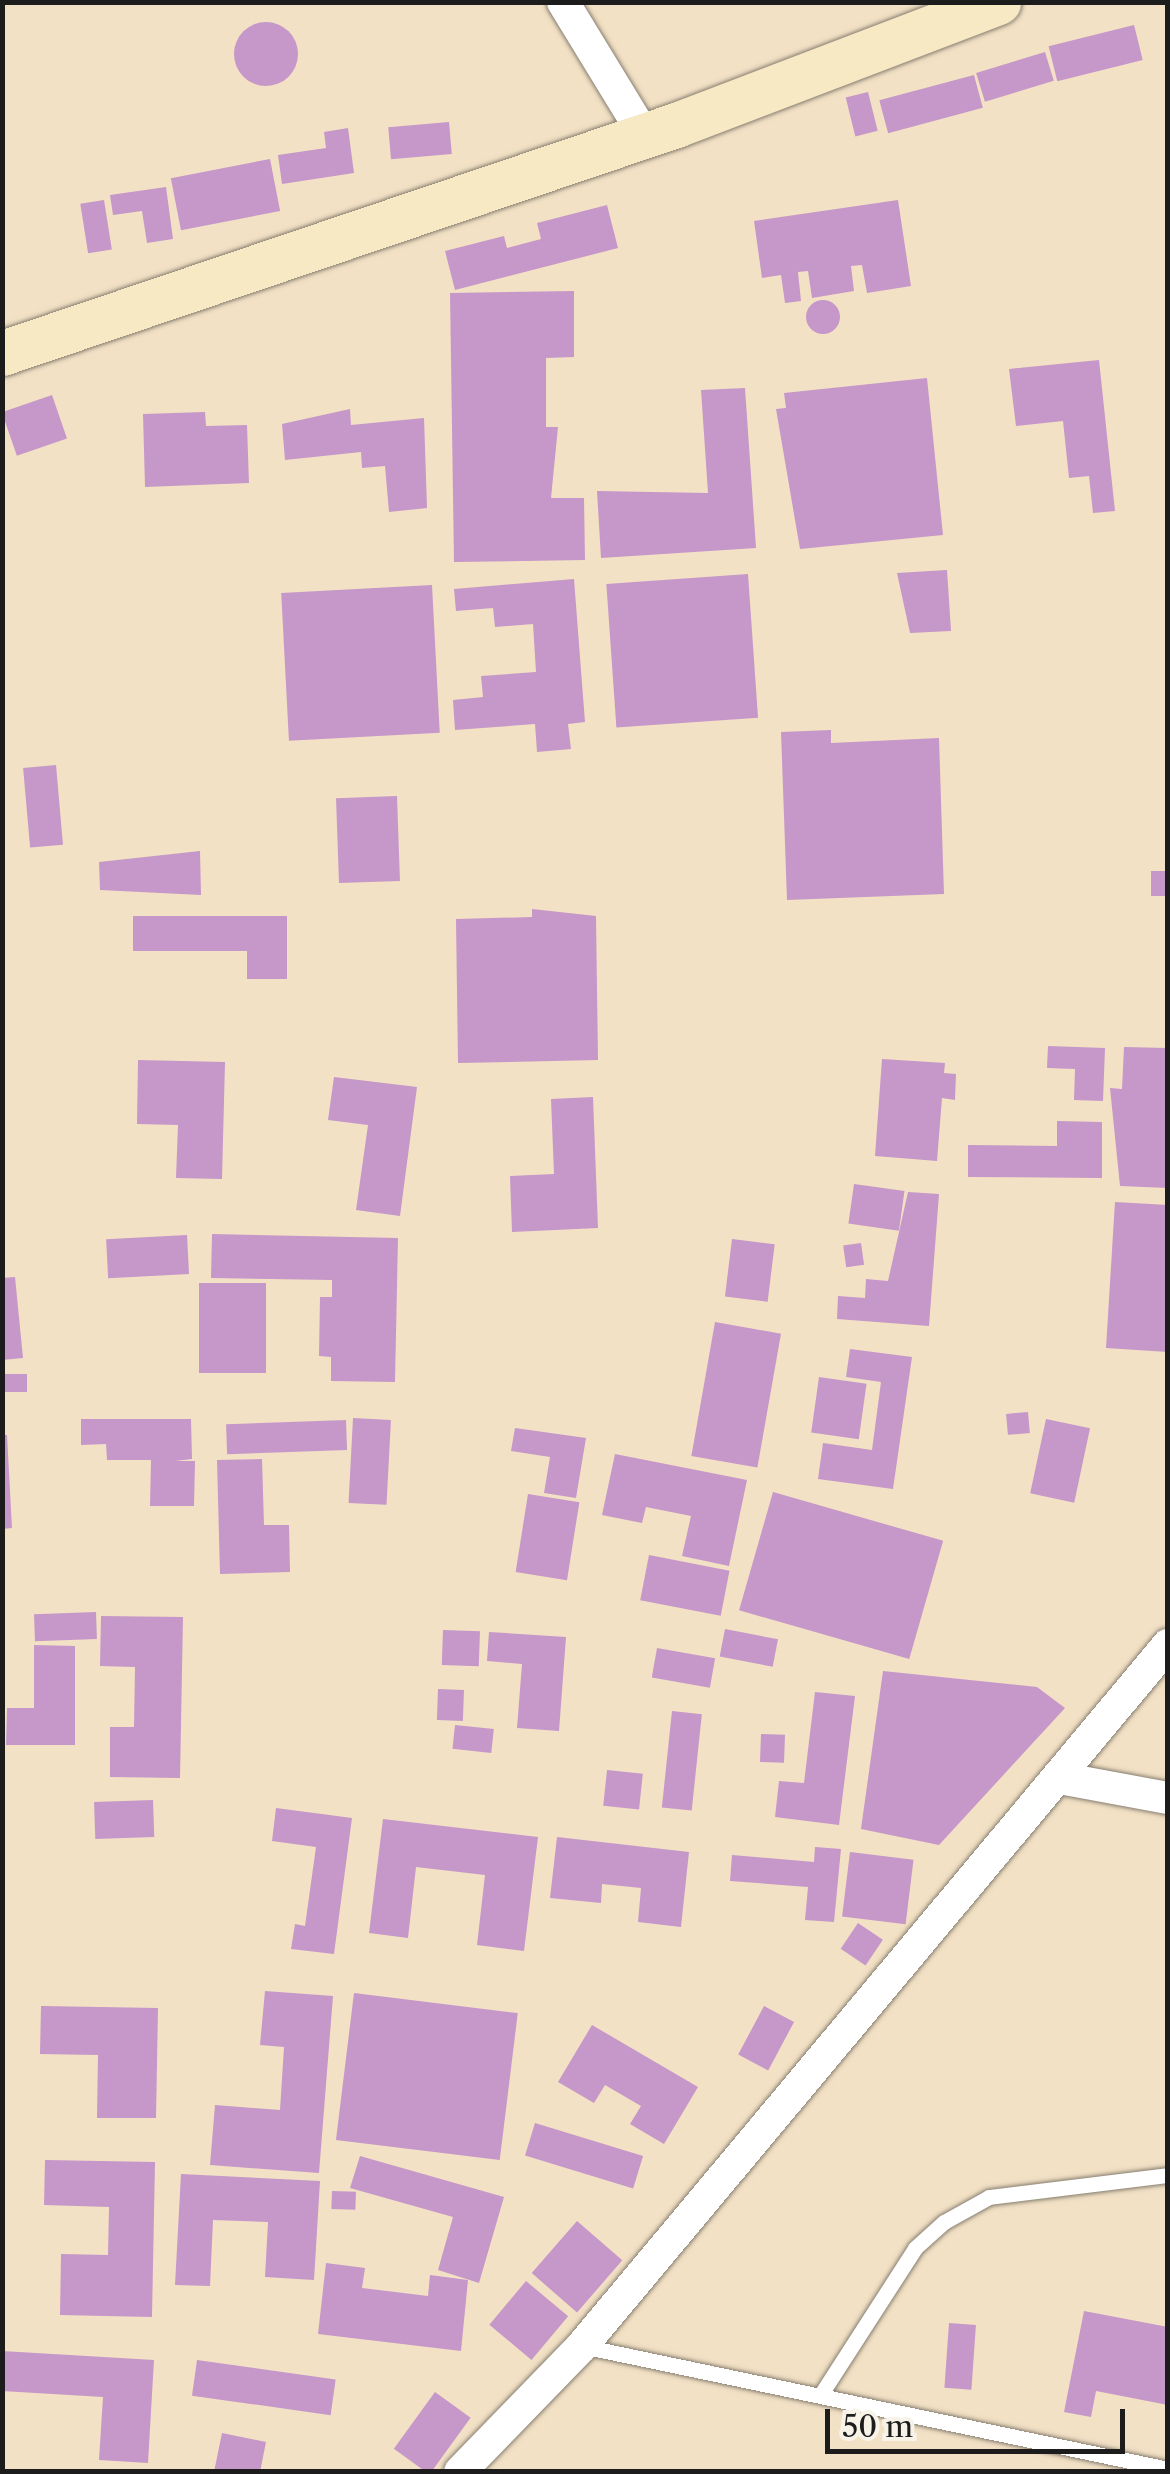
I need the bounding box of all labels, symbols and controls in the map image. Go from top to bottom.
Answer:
scale bar [830,2389,1130,2451]
text: 50 m [842,2408,913,2445]

